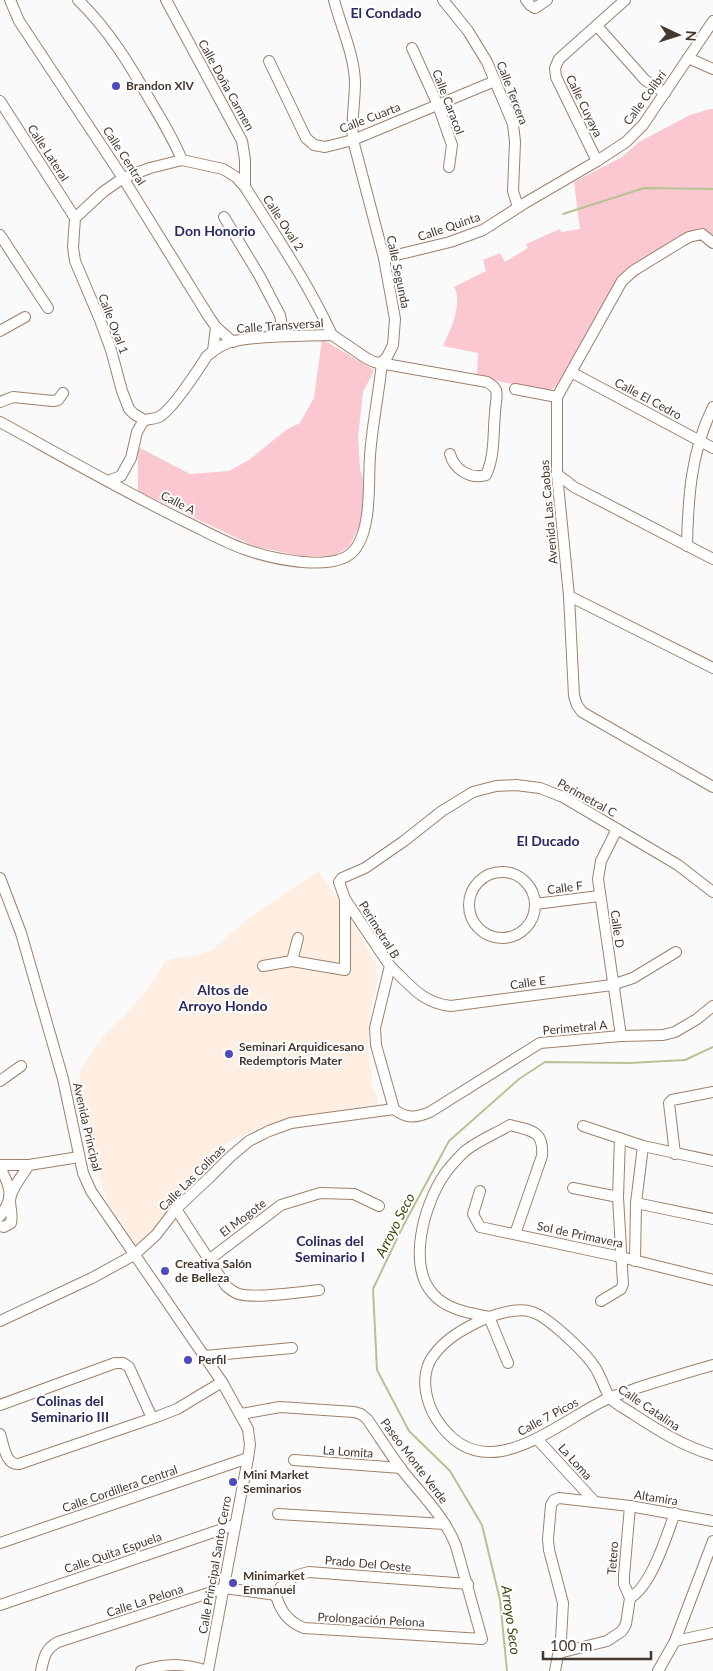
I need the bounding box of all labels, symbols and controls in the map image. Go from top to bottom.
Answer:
district label: El Condado [351,4,422,21]
north arrow [653,10,703,60]
text: N [683,30,700,42]
street label: Calle Doña Carmen [195,37,258,133]
street label: Calle Tercera [493,59,531,127]
street label: Calle Caracol [429,67,468,136]
street label: Calle Colibrí [620,67,670,128]
street label: Calle Cuyaya [563,72,606,139]
place label: Brandon XlV [126,78,194,93]
marker: Brandon XlV [110,80,122,92]
street label: Calle Cuarta [337,99,403,136]
street label: Calle Lateral [24,121,72,184]
street label: Calle Central [100,123,149,188]
street label: Calle Oval 2 [260,192,307,253]
street label: Calle Quinta [416,209,482,244]
district label: Don Honorio [174,222,256,239]
street label: Calle Segunda [383,234,414,310]
street label: Calle Oval 1 [95,291,132,356]
street label: Calle Transversal [236,315,324,336]
street label: Calle El Cedro [612,375,684,423]
street label: Avenida Las Caobas [536,459,561,565]
street label: Calle A [158,488,199,518]
street label: Perimetral C [555,775,619,820]
district label: El Ducado [516,832,580,849]
street label: Calle F [546,878,584,897]
street label: Perimetral B [356,898,403,961]
street label: Calle D [607,909,628,949]
street label: Calle E [509,973,547,992]
district label: Altos de Arroyo Hondo [178,981,267,1014]
street label: Perimetral A [542,1017,609,1038]
place label: Seminari Arquidicesano Redemptoris Mater [239,1039,364,1068]
marker: Seminari Arquidicesano Redemptoris Mater [223,1048,235,1060]
street label: Avenida Principal [70,1081,105,1173]
street label: Calle Las Colinas [155,1141,228,1214]
water label: Arroyo Seco [371,1190,418,1260]
street label: El Mogote [217,1195,269,1240]
street label: Sol de Primavera [536,1218,625,1251]
district label: Colinas del Seminario I [295,1232,365,1265]
place label: Creativa Salón de Belleza [175,1256,252,1285]
marker: Creativa Salón de Belleza [159,1265,171,1277]
place label: Perfil [198,1352,226,1367]
marker: Perfil [182,1354,194,1366]
street label: Calle Catalina [615,1381,683,1434]
district label: Colinas del Seminario III [31,1392,109,1425]
street label: Calle 7 Picos [515,1394,581,1439]
street label: Paseo Monte Verde [377,1415,451,1506]
street label: La Loma [555,1440,596,1483]
street label: La Lomita [322,1442,374,1461]
street label: Calle Cordillera Central [60,1462,179,1515]
place label: Mini Market Seminarios [243,1467,309,1496]
marker: Mini Market Seminarios [227,1476,239,1488]
street label: Altamira [633,1487,679,1508]
street label: Calle Principal Santo Cerro [195,1495,234,1635]
street label: Calle Quita Espuela [62,1529,164,1576]
street label: Tetero [604,1541,621,1575]
street label: Prado Del Oeste [324,1552,412,1575]
place label: Minimarket Enmanuel [243,1568,305,1597]
marker: Minimarket Enmanuel [227,1577,239,1589]
street label: Calle La Pelona [105,1581,185,1620]
water label: Arroyo Seco [498,1583,525,1656]
street label: Prolongación Pelona [317,1609,425,1630]
scale bar [543,1628,650,1660]
text: 100 m [550,1636,592,1654]

